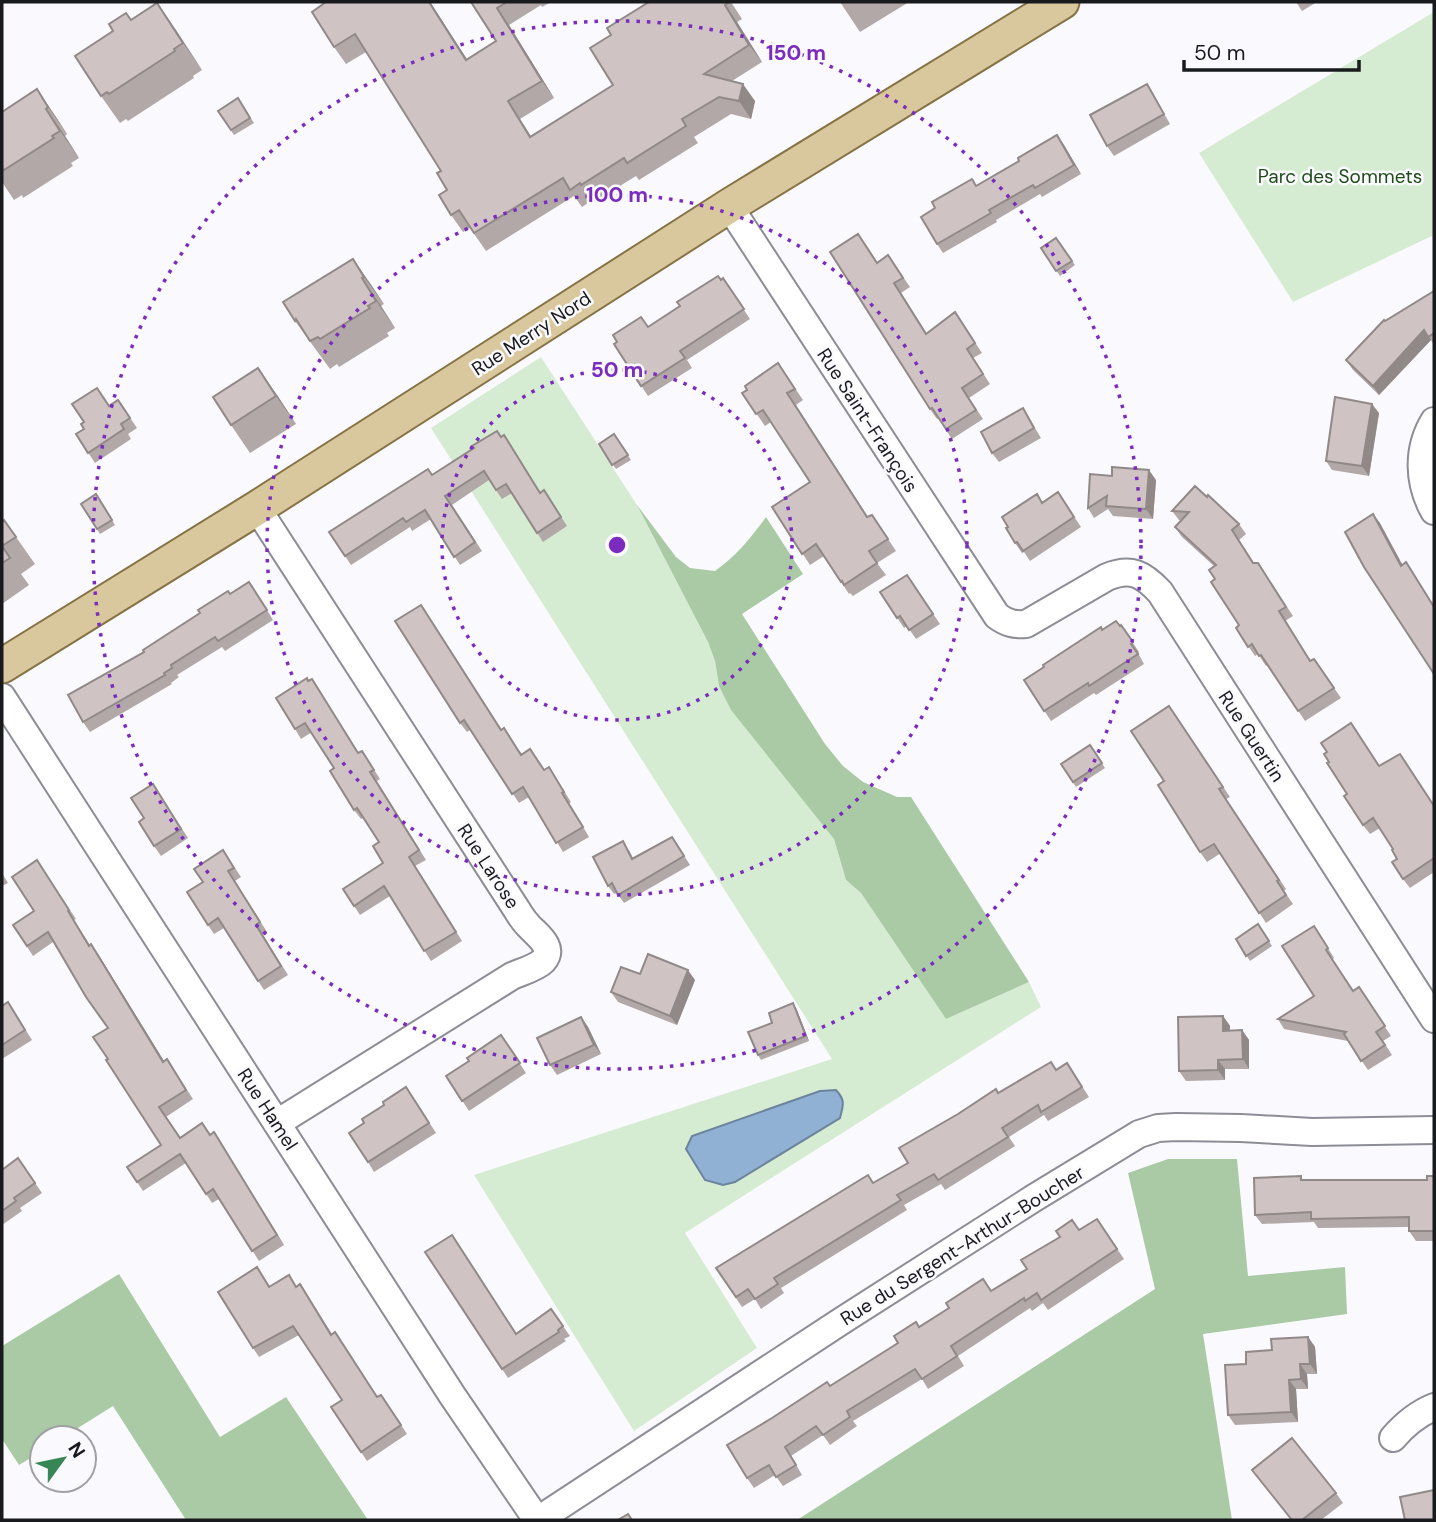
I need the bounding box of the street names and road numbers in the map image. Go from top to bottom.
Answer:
street label: Rue Merry Nord [467,286,596,381]
street label: Rue Saint-François [812,343,924,497]
street label: Rue Guertin [1213,686,1290,787]
street label: Rue Larose [452,819,525,914]
street label: Rue Hamel [232,1063,303,1155]
street label: Rue du Sergent-Arthur-Boucher [836,1160,1089,1331]

